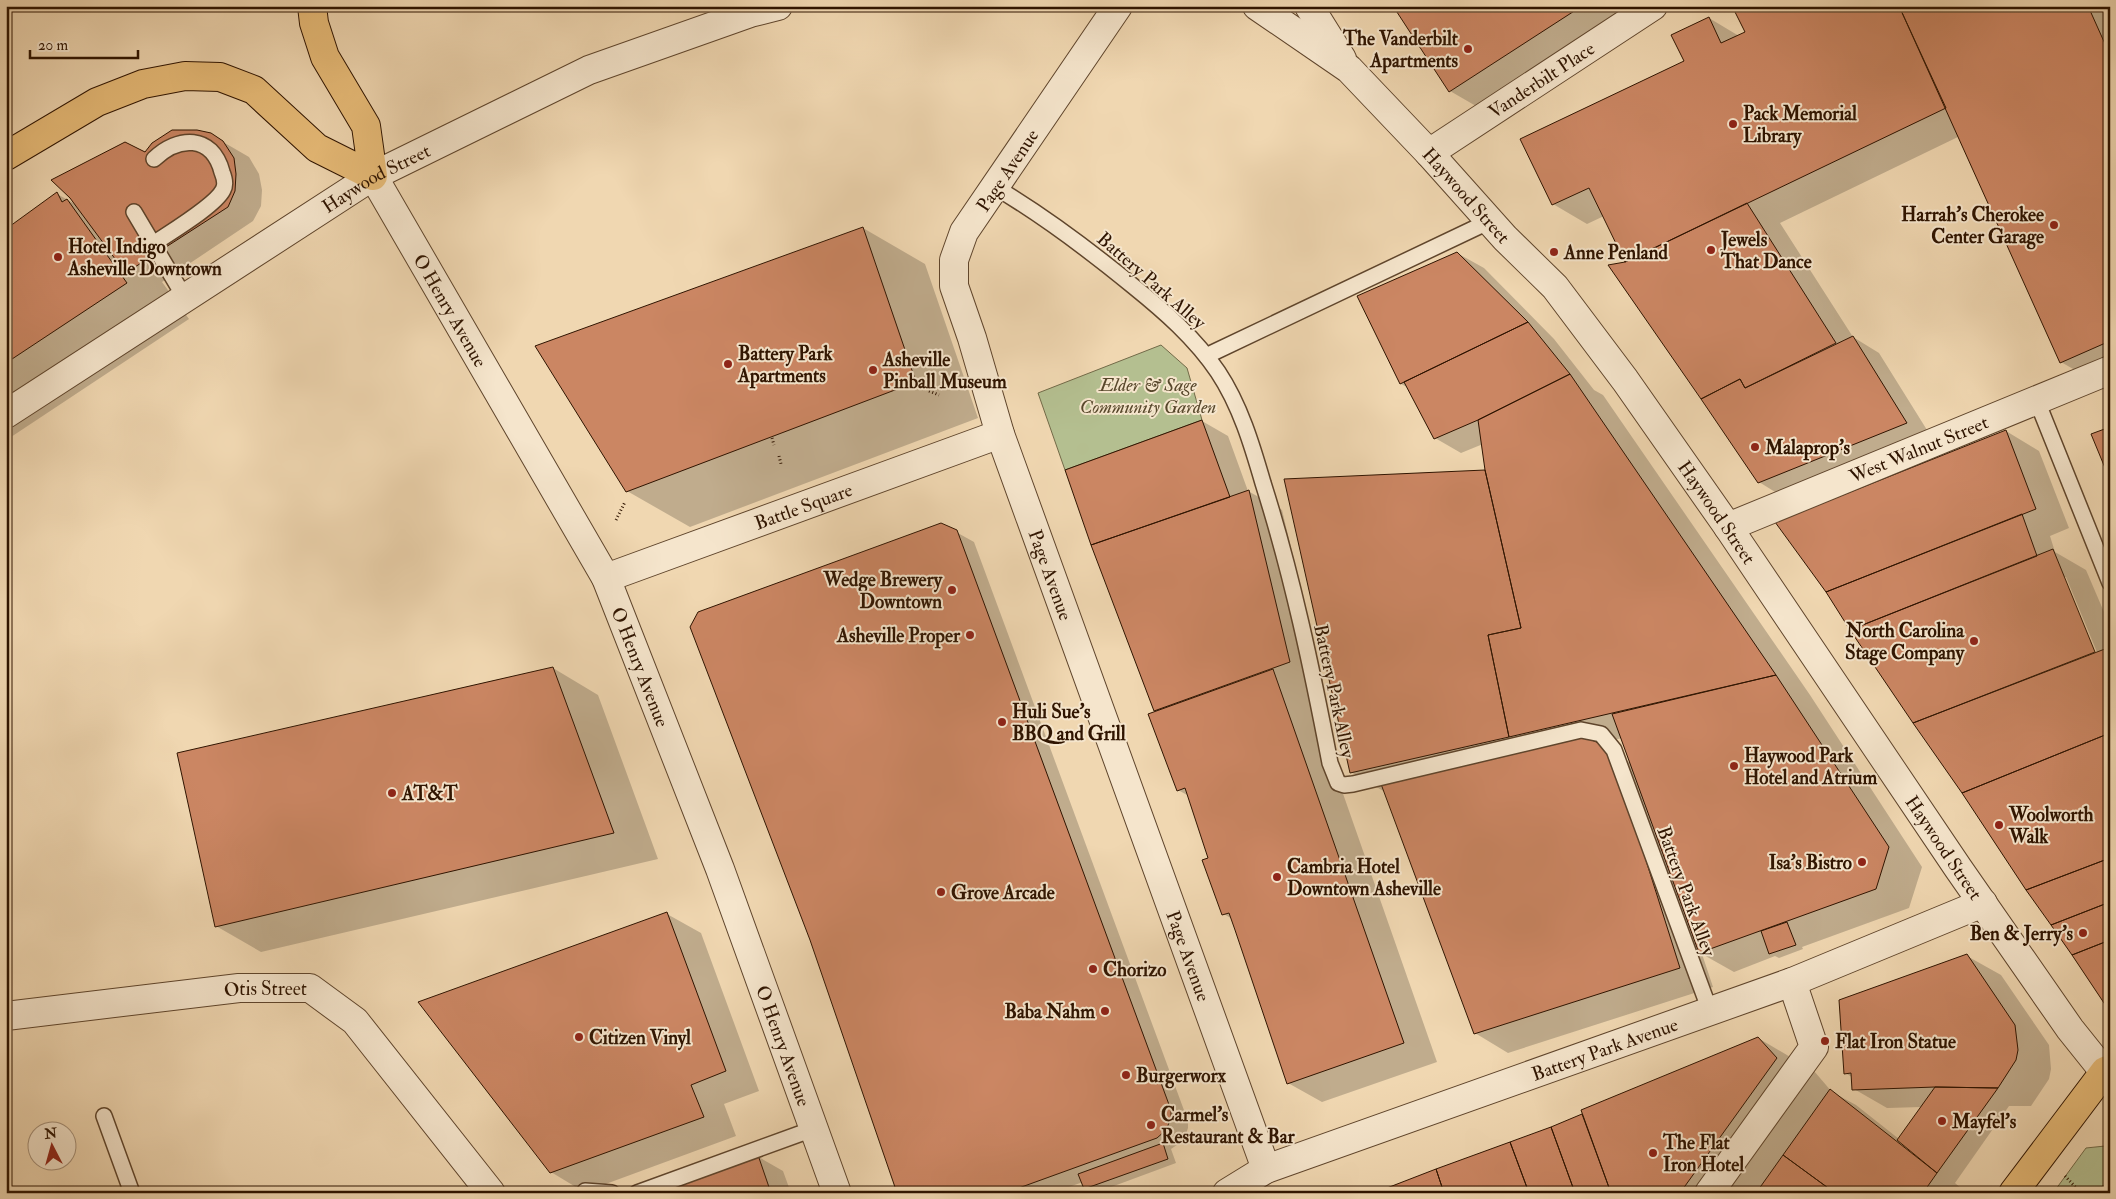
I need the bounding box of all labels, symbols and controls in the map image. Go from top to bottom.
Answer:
place label: The Vanderbilt Apartments [1342,27,1459,74]
scale bar [30,28,138,60]
text: 20 m [38,36,68,55]
street label: Vanderbilt Place [1484,37,1599,124]
marker: The Vanderbilt Apartments [1462,43,1474,55]
place label: Pack Memorial Library [1743,102,1857,149]
marker: Pack Memorial Library [1727,118,1739,130]
street label: Page Avenue [971,125,1044,217]
street label: Haywood Street [318,139,434,219]
street label: Haywood Street [1417,143,1515,249]
place label: Harrah's Cherokee Center Garage [1901,203,2044,250]
marker: Harrah's Cherokee Center Garage [2048,219,2060,231]
street label: Battery Park Alley [1092,227,1211,335]
place label: Jewels That Dance [1720,228,1812,274]
place label: Hotel Indigo Asheville Downtown [67,235,222,281]
place label: Anne Penland [1563,241,1668,265]
marker: Jewels That Dance [1705,244,1717,256]
marker: Anne Penland [1548,246,1560,258]
street label: O Henry Avenue [408,250,492,372]
marker: Hotel Indigo Asheville Downtown [52,251,64,263]
place label: Battery Park Apartments [737,342,833,389]
place label: Asheville Pinball Museum [882,348,1007,394]
marker: Battery Park Apartments [722,358,734,370]
marker: Asheville Pinball Museum [867,364,879,376]
park label: Elder & Sage Community Garden [1080,373,1216,419]
street label: West Walnut Street [1845,410,1992,489]
place label: Malaprop's [1764,436,1851,461]
marker: Malaprop's [1749,441,1761,453]
street label: Haywood Street [1672,456,1761,569]
street label: Battle Square [751,478,856,536]
street label: Page Avenue [1023,526,1077,624]
place label: Wedge Brewery Downtown [823,568,943,614]
marker: Wedge Brewery Downtown [946,584,958,596]
street label: O Henry Avenue [606,604,674,731]
place label: North Carolina Stage Company [1845,619,1965,666]
street label: Battery Park Alley [1308,622,1360,761]
place label: Asheville Proper [836,624,961,649]
marker: Asheville Proper [964,629,976,641]
marker: North Carolina Stage Company [1968,635,1980,647]
place label: Huli Sue's BBQ and Grill [1012,700,1126,746]
marker: Huli Sue's BBQ and Grill [996,716,1008,728]
place label: Haywood Park Hotel and Atrium [1744,744,1877,790]
marker: Haywood Park Hotel and Atrium [1728,760,1740,772]
place label: AT&T [401,782,458,806]
marker: AT&T [386,787,398,799]
street label: Haywood Street [1900,791,1987,905]
place label: Woolworth Walk [2008,803,2094,849]
marker: Woolworth Walk [1993,819,2005,831]
street label: Battery Park Alley [1651,823,1721,960]
place label: Isa's Bistro [1769,851,1852,875]
place label: Cambria Hotel Downtown Asheville [1287,855,1441,901]
marker: Isa's Bistro [1856,856,1868,868]
marker: Cambria Hotel Downtown Asheville [1271,871,1283,883]
place label: Grove Arcade [951,881,1055,905]
marker: Grove Arcade [935,886,947,898]
street label: Page Avenue [1160,907,1215,1005]
place label: Ben & Jerry's [1970,922,2073,947]
marker: Ben & Jerry's [2077,927,2089,939]
place label: Chorizo [1103,958,1167,982]
marker: Chorizo [1087,963,1099,975]
street label: Otis Street [223,977,307,1003]
street label: O Henry Avenue [750,982,816,1110]
place label: Baba Nahm [1005,1000,1095,1024]
marker: Baba Nahm [1099,1005,1111,1017]
street label: Battery Park Avenue [1528,1013,1681,1087]
place label: Citizen Vinyl [589,1026,691,1051]
place label: Flat Iron Statue [1835,1030,1956,1054]
marker: Citizen Vinyl [573,1031,585,1043]
marker: Flat Iron Statue [1819,1035,1831,1047]
place label: Burgerworx [1136,1064,1226,1089]
marker: Burgerworx [1120,1069,1132,1081]
place label: Carmel's Restaurant & Bar [1161,1103,1296,1149]
place label: Mayfel's [1951,1110,2017,1135]
marker: Mayfel's [1936,1115,1948,1127]
marker: Carmel's Restaurant & Bar [1145,1119,1157,1131]
north arrow [28,1122,78,1172]
text: N [43,1124,58,1143]
place label: The Flat Iron Hotel [1662,1131,1744,1177]
marker: The Flat Iron Hotel [1647,1147,1659,1159]

